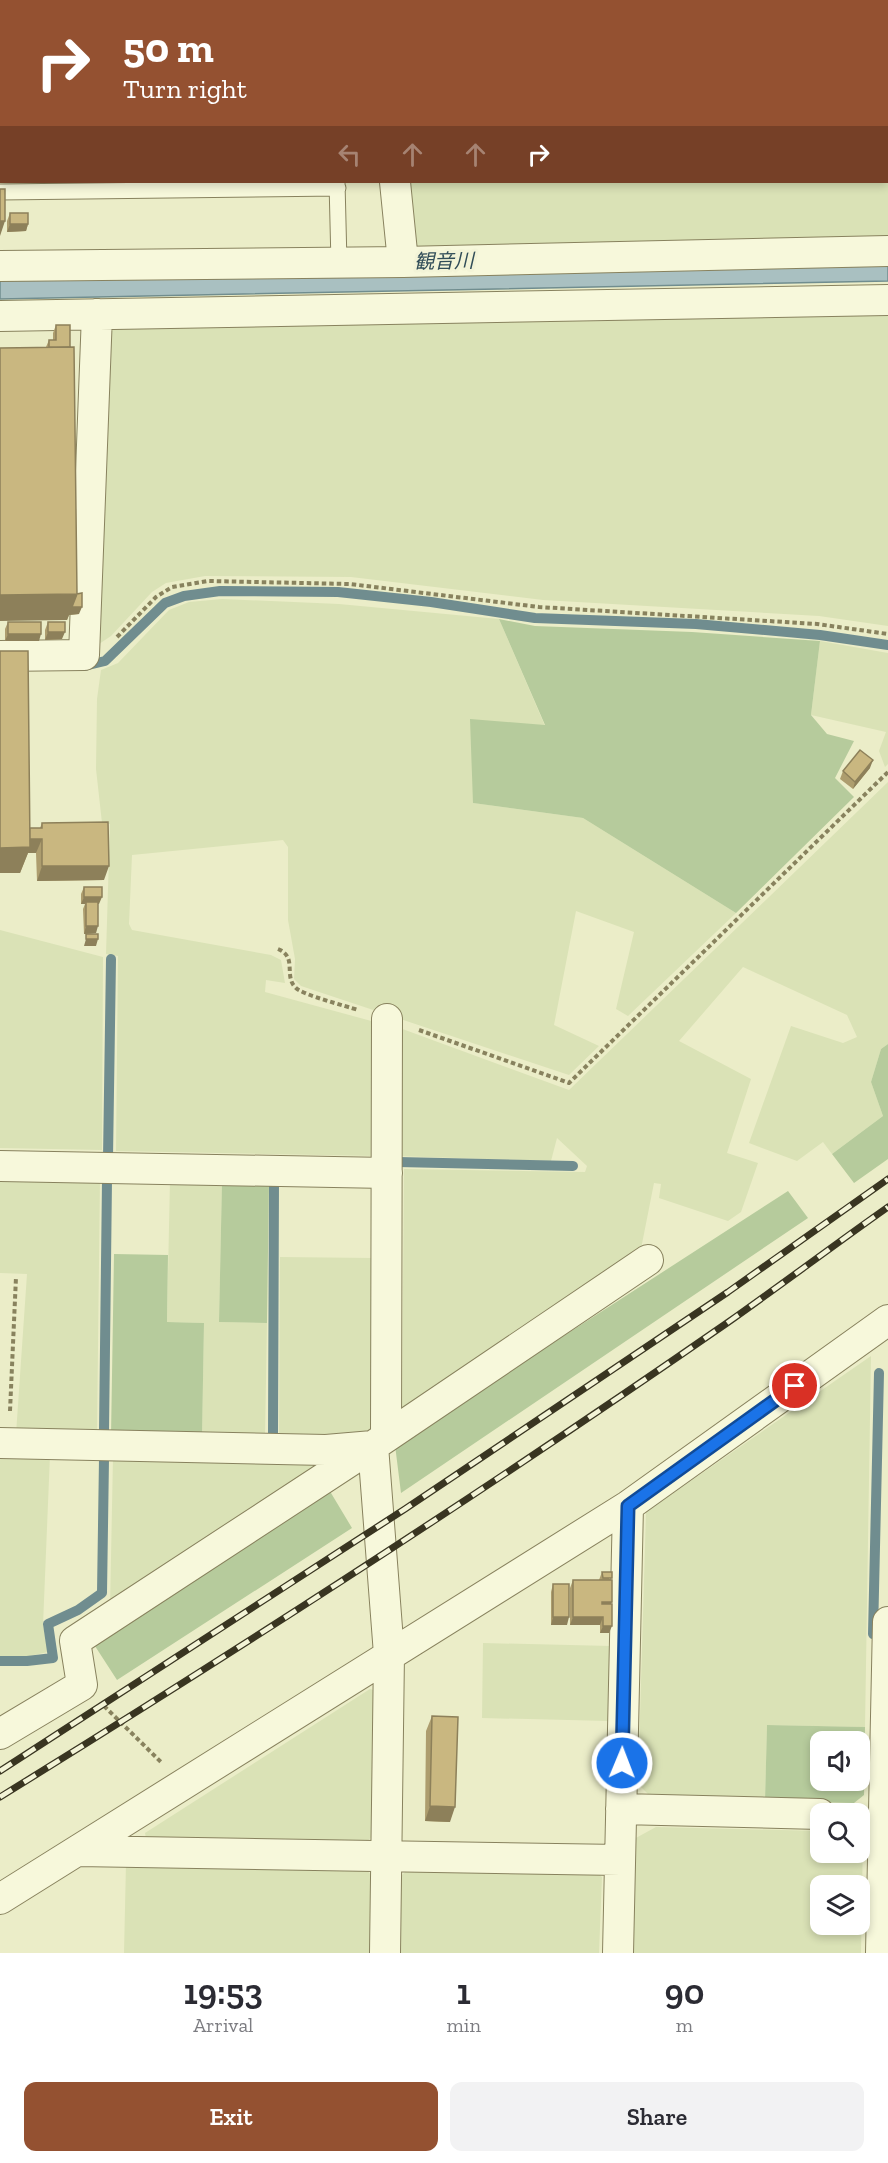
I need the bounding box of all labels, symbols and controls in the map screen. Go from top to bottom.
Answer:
text: 50 m [123,22,214,73]
icon: right [24,24,102,102]
text: Turn right [123,73,247,105]
icon: left [333,138,366,171]
icon: ahead [396,138,429,171]
icon: ahead [459,138,492,171]
icon: right [522,138,555,171]
water label: 観音川 [414,248,476,274]
pin [769,1360,820,1411]
icon: arrive [778,1369,811,1402]
position arrow [590,1731,654,1795]
map controls [810,1731,870,1935]
button: sound [810,1731,870,1791]
button: search [810,1803,870,1863]
button: layers [810,1875,870,1935]
text: 19:53 [184,1970,263,2013]
text: 1 [457,1970,471,2013]
text: 90 [664,1970,704,2013]
text: Arrival [193,2013,253,2037]
text: min [447,2013,481,2037]
text: m [676,2013,693,2037]
button: Exit [24,2082,438,2151]
button: Share [450,2082,864,2151]

